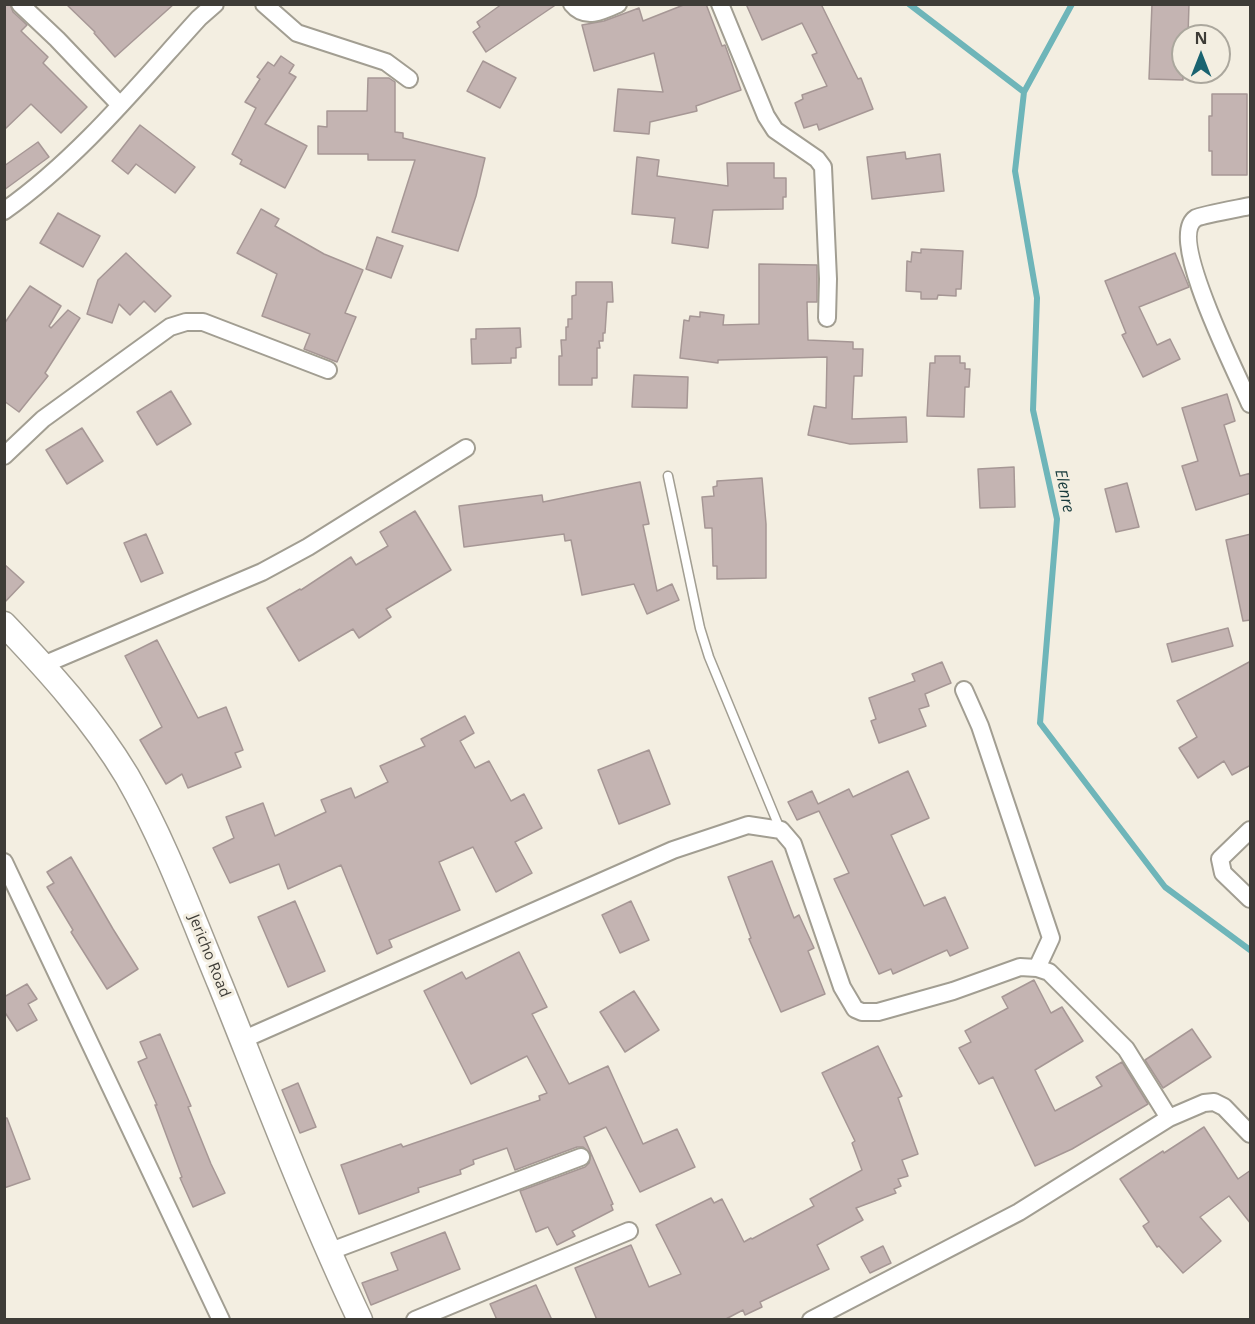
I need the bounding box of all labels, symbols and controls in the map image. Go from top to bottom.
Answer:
north arrow [1171,24,1231,84]
text: N [1194,27,1208,49]
water label: Elenre [1050,468,1078,514]
street label: Jericho Road [184,912,234,1000]

